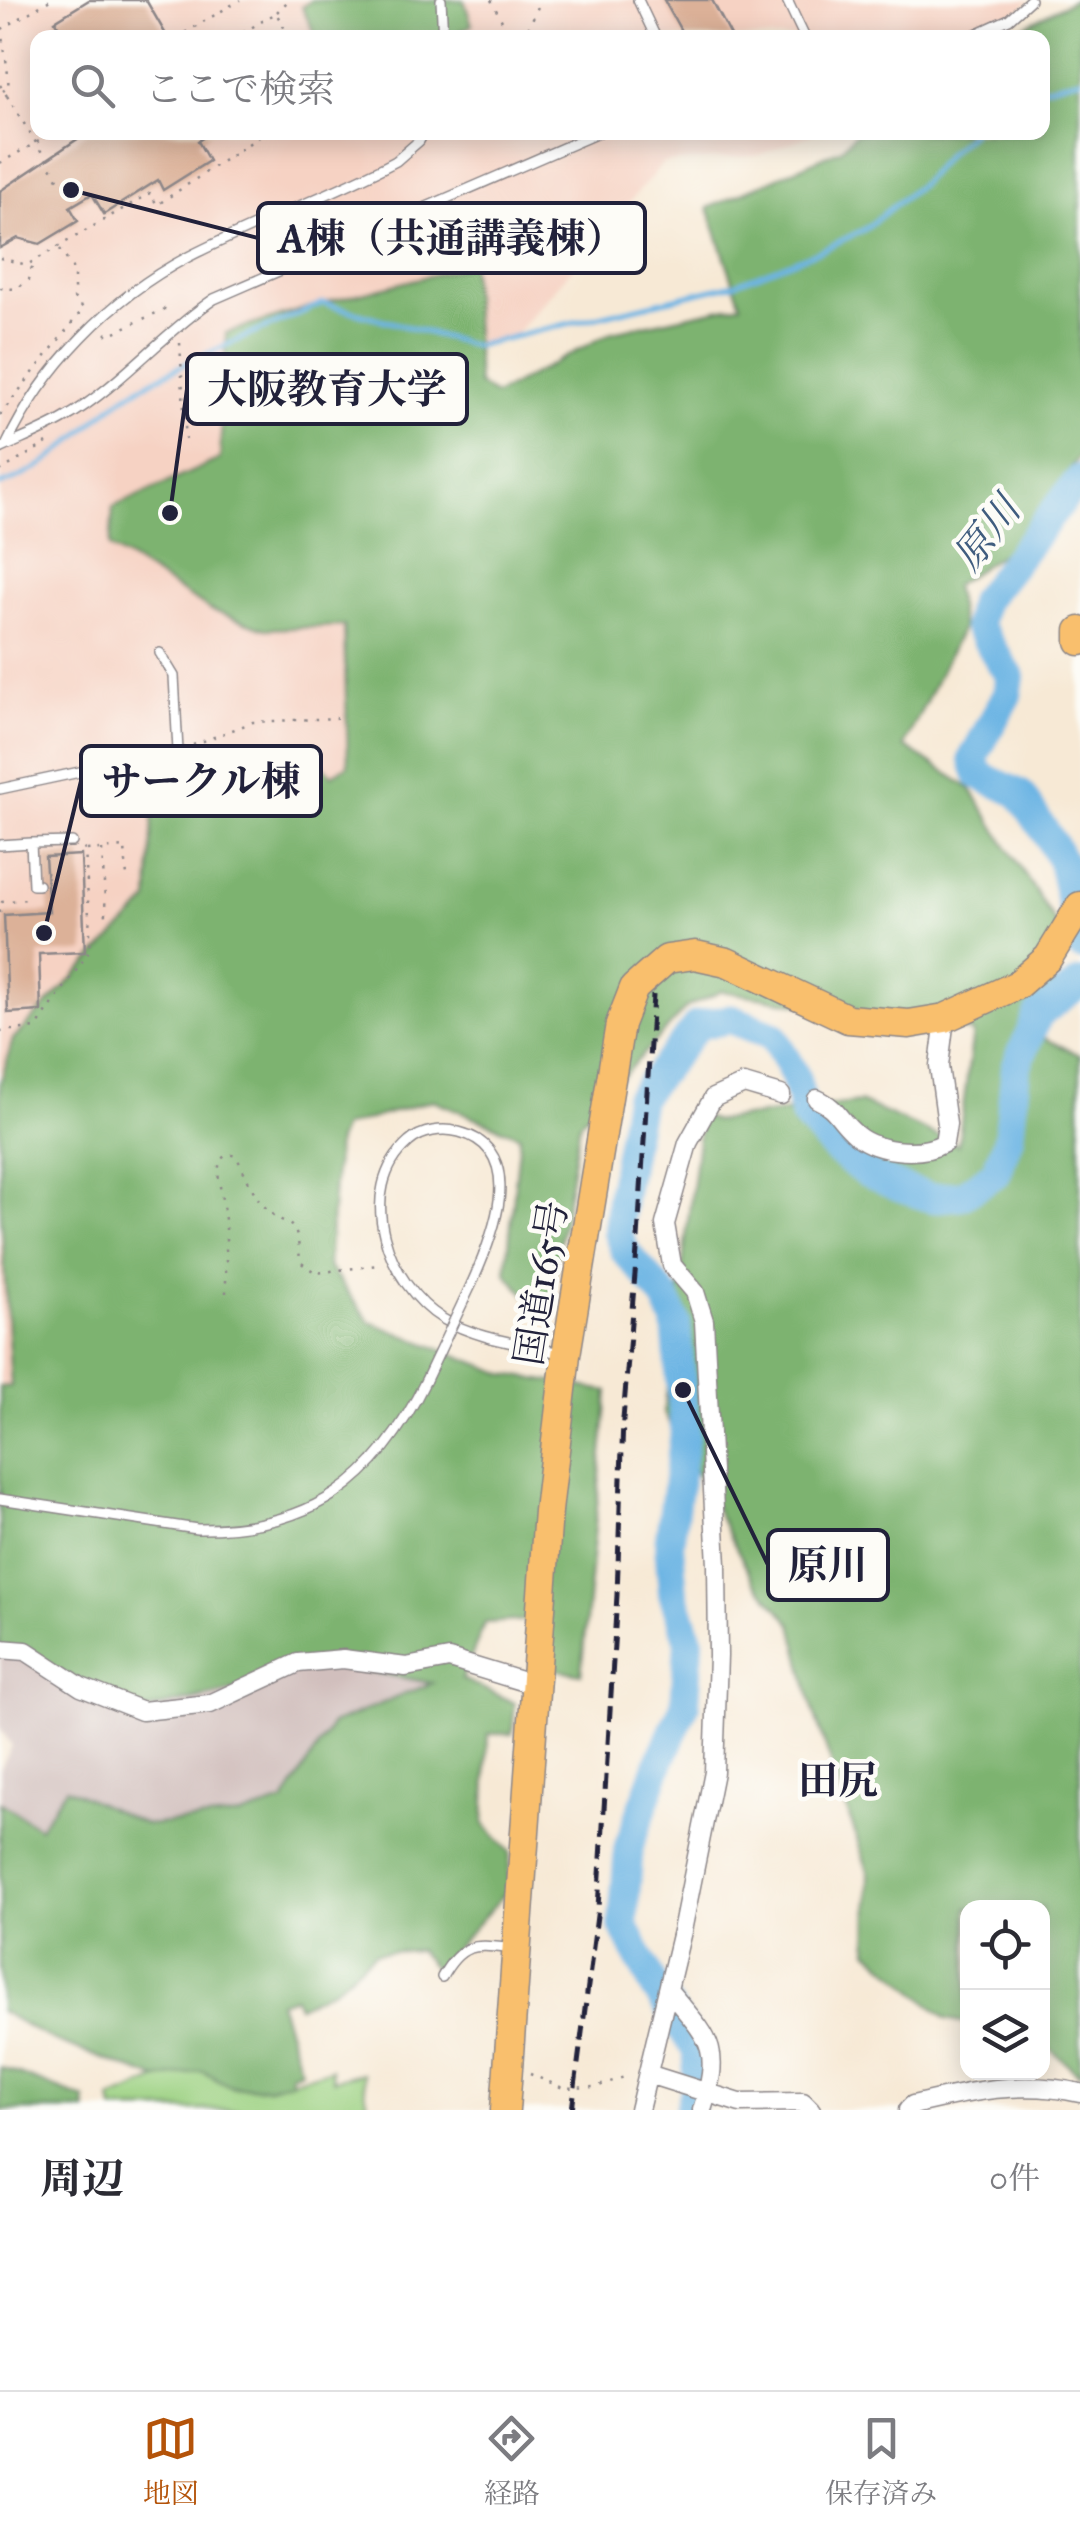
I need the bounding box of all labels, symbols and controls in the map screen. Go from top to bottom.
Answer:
search box [30,30,1050,140]
icon: search [65,58,120,113]
text: ここで検索 [145,66,335,112]
callout: A棟（共通講義棟） [258,203,645,273]
text: A棟（共通講義棟） [276,214,625,263]
callout: 大阪教育大学 [187,354,467,424]
text: 大阪教育大学 [207,365,447,414]
water label: 原川 [942,484,1033,580]
callout: サークル棟 [81,746,321,816]
text: サークル棟 [102,757,300,806]
street label: 国道165号 [505,1197,577,1369]
callout: 原川 [768,1530,888,1600]
text: 原川 [788,1541,868,1590]
district label: 田尻 [798,1756,878,1805]
map controls [960,1900,1050,2080]
button: locate [960,1900,1050,1990]
button: layers [960,1990,1050,2080]
text: 周辺 [40,2153,124,2205]
text: 0件 [989,2159,1040,2198]
tab: 地図 [143,2411,199,2511]
tab: 経路 [484,2411,540,2511]
tab: 保存済み [825,2411,937,2511]

